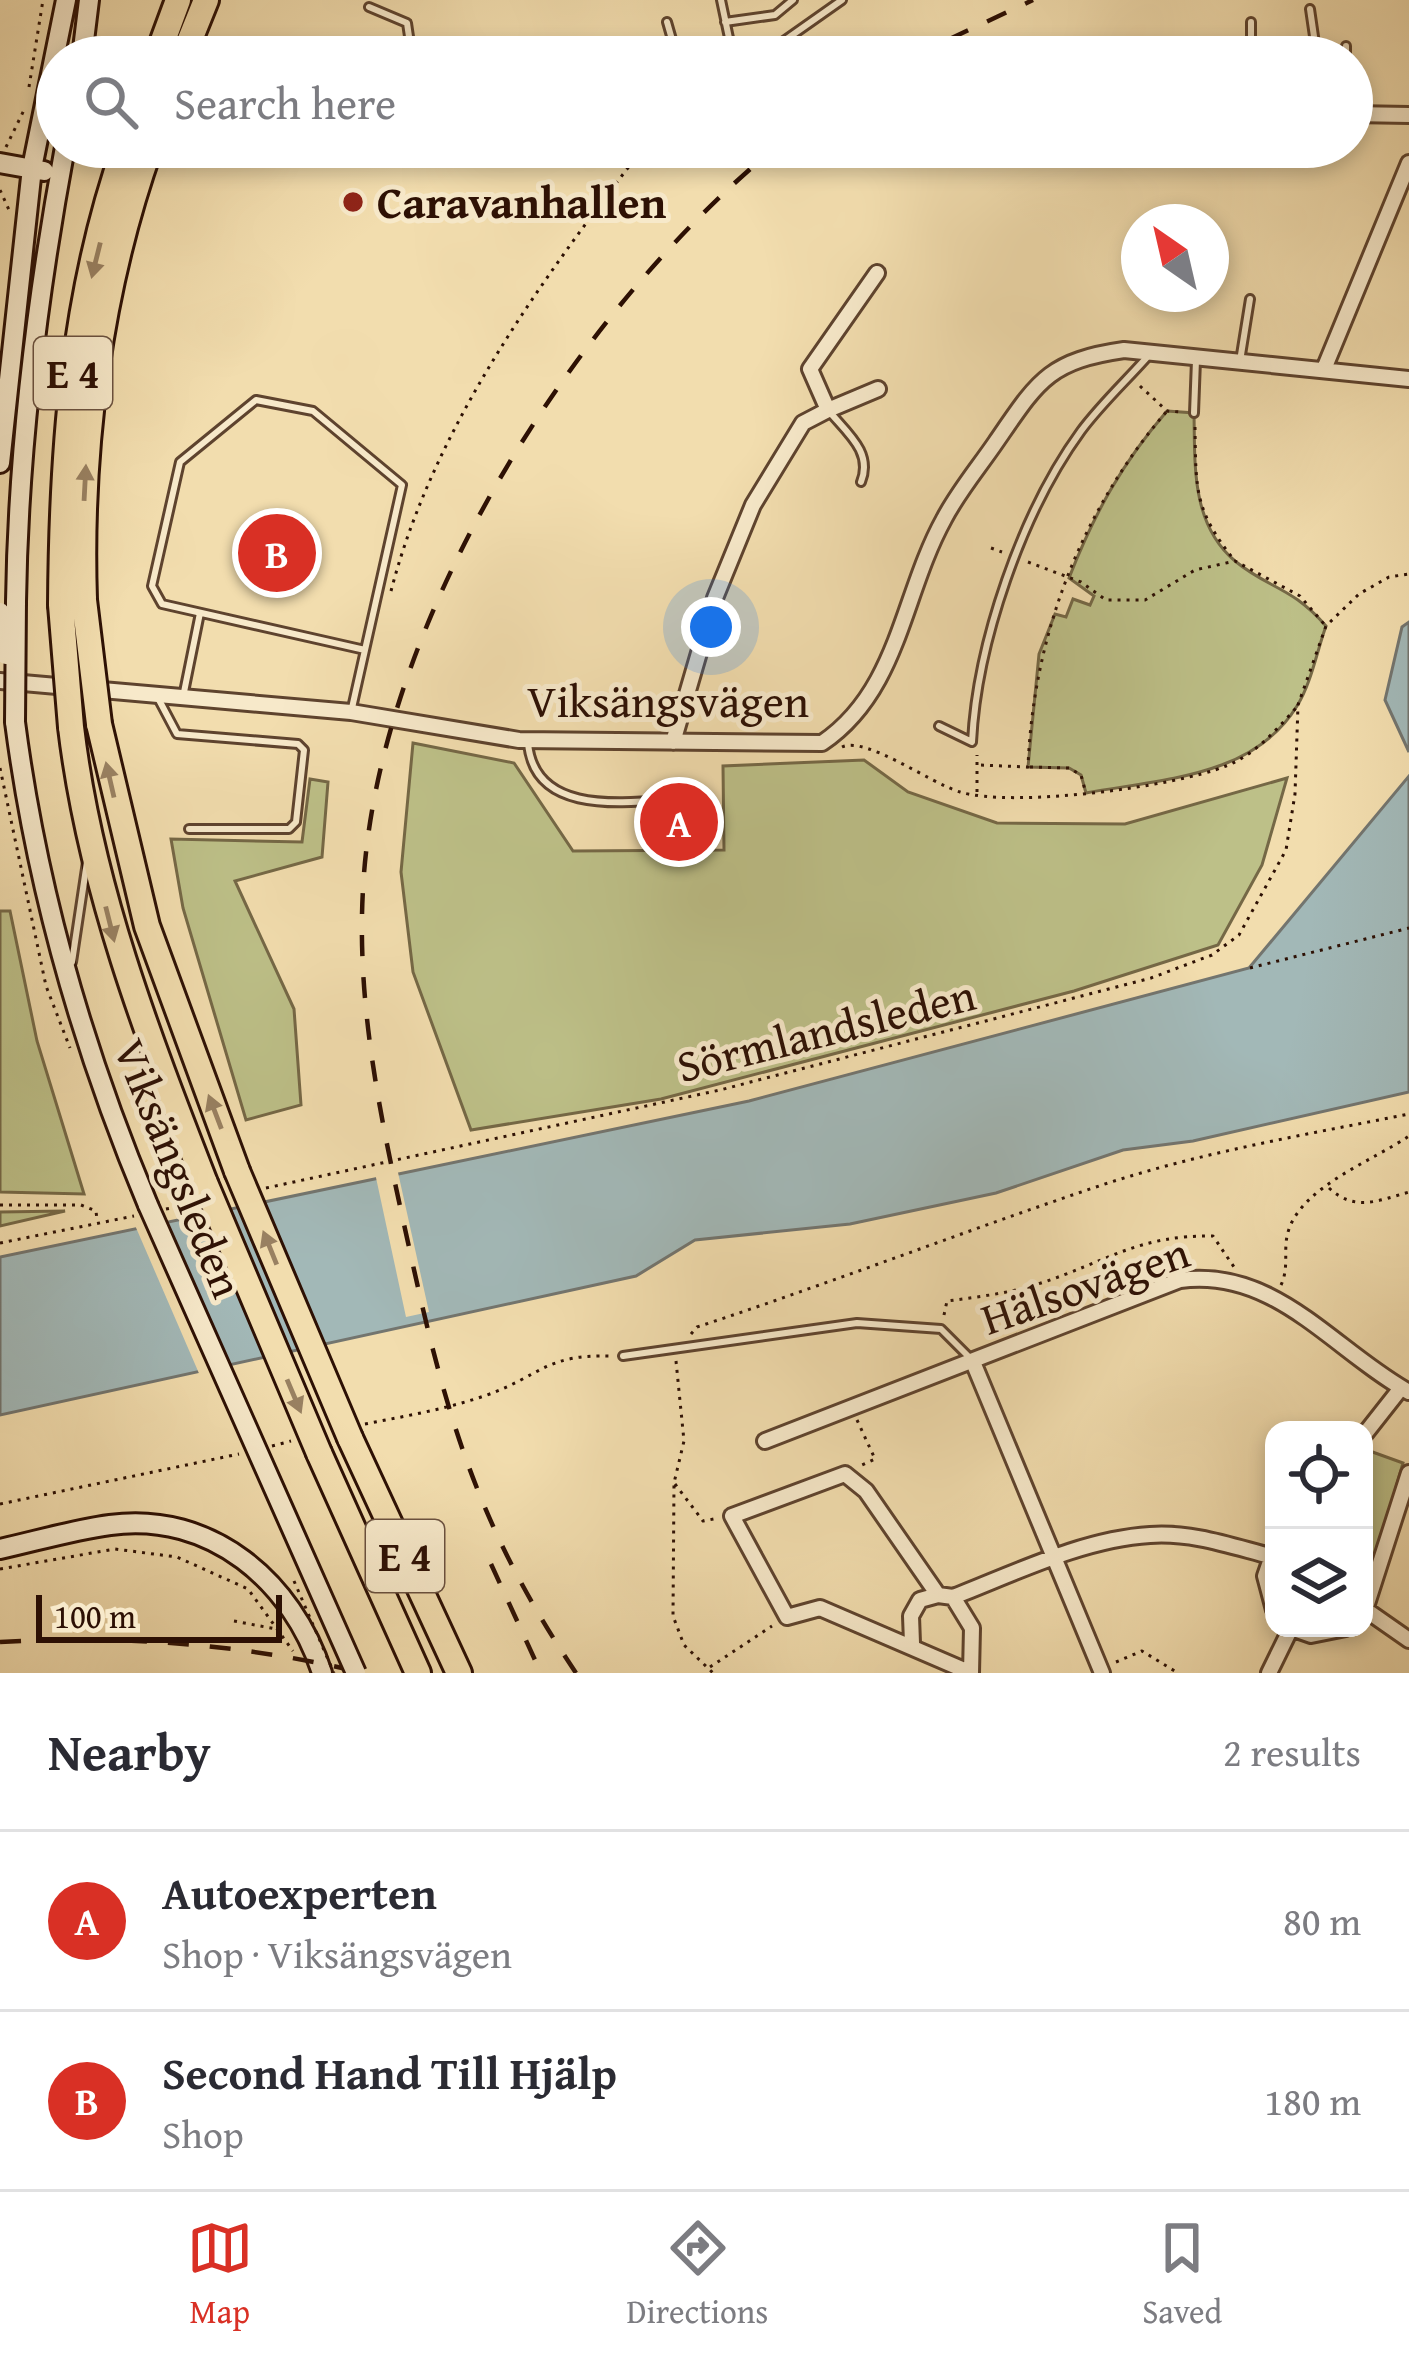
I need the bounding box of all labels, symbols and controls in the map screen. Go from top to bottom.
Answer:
search box [36,36,1373,168]
icon: search [78,69,144,135]
text: Search here [174,70,396,135]
place label: Caravanhallen [377,169,667,234]
marker: Caravanhallen [340,189,366,215]
north arrow [1121,204,1229,312]
one-way arrow [86,242,105,279]
road number: E 4 [34,337,112,409]
one-way arrow [76,463,95,501]
pin: B [238,508,316,598]
your location [681,597,741,657]
street label: Viksängsvägen [527,668,809,733]
one-way arrow [100,760,119,798]
pin: A [640,777,718,867]
one-way arrow [101,906,120,943]
street label: Sörmlandsleden [670,961,982,1098]
street label: Viksängsleden [98,1029,261,1307]
one-way arrow [204,1093,223,1129]
street label: Hälsovägen [972,1219,1198,1350]
one-way arrow [260,1230,279,1266]
one-way arrow [285,1379,305,1414]
map controls [1265,1421,1373,1637]
button: locate [1265,1421,1373,1529]
road number: E 4 [366,1520,444,1592]
button: layers [1265,1529,1373,1637]
scale bar [36,1589,282,1642]
text: 100 m [54,1592,136,1640]
text: Nearby [48,1714,211,1789]
text: 2 results [1223,1723,1361,1780]
text: Autoexperten [162,1860,437,1925]
text: A [75,1892,99,1949]
text: 80 m [1283,1892,1361,1949]
text: Shop · Viksängsvägen [162,1925,512,1982]
text: Second Hand Till Hjälp [162,2040,617,2105]
text: B [75,2072,99,2129]
text: 180 m [1264,2072,1361,2129]
text: Shop [162,2105,244,2162]
tab: Map [187,2215,253,2335]
tab: Directions [627,2215,768,2335]
tab: Saved [1142,2215,1222,2335]

